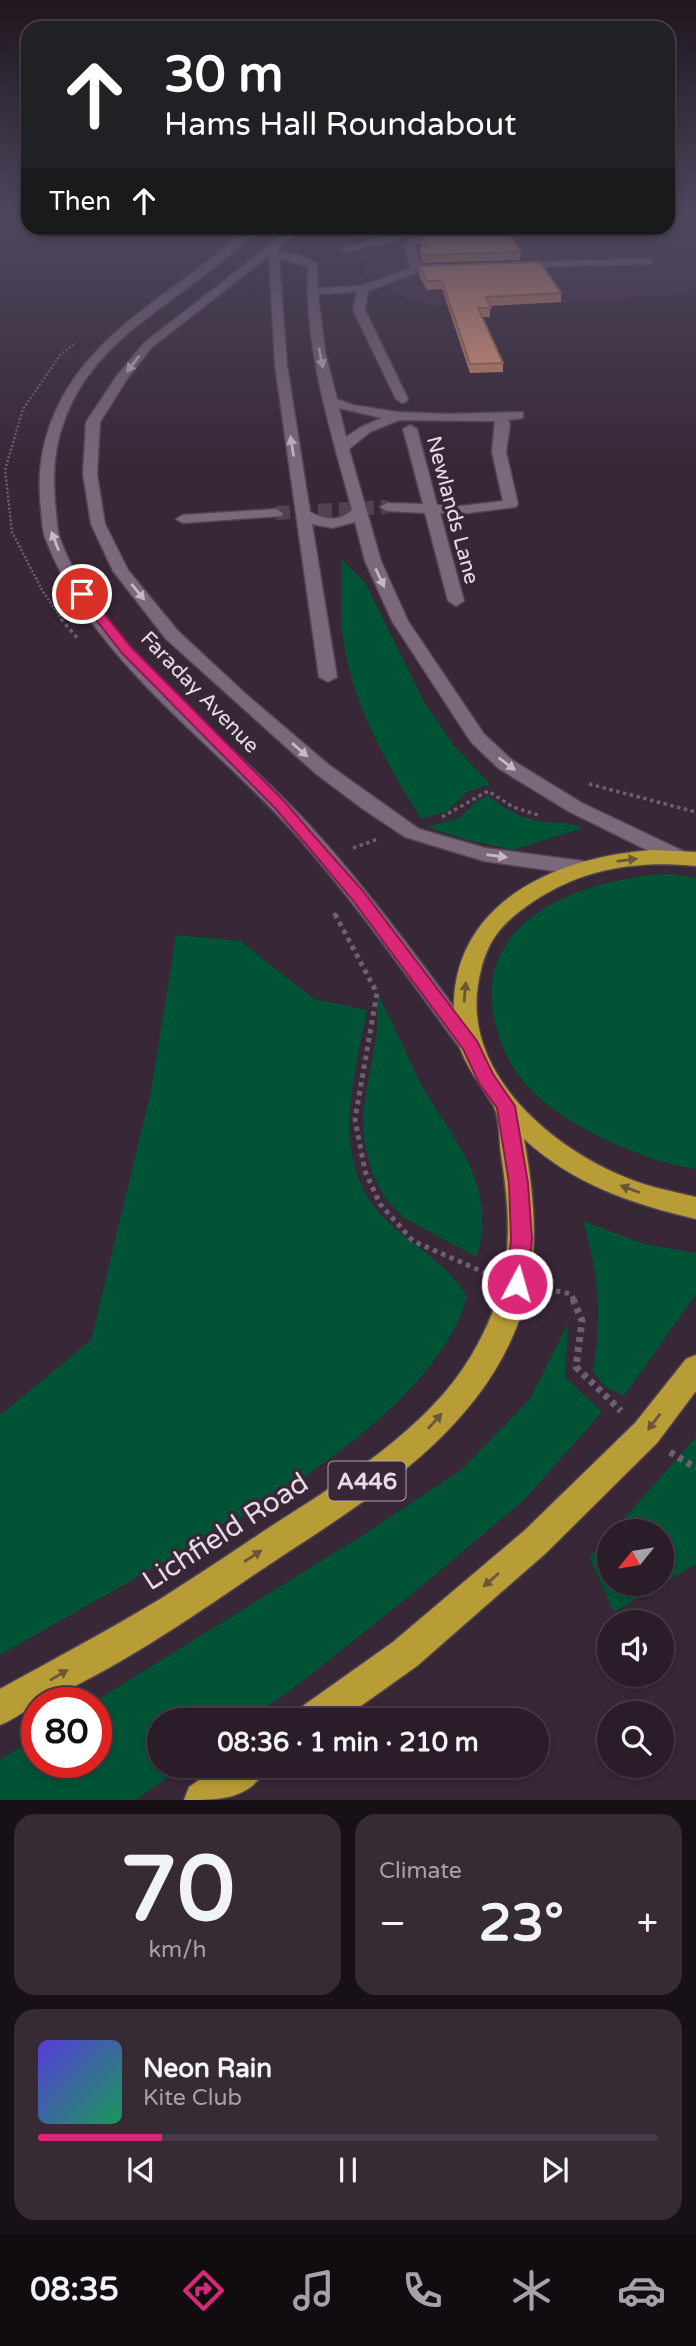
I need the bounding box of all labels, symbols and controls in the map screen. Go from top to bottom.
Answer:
text: 30 m [164,46,283,105]
icon: ahead [49,49,140,140]
text: Hams Hall Roundabout [164,106,516,144]
icon: ahead [125,182,163,220]
text: Then [49,186,111,217]
one-way arrow [316,347,327,369]
one-way arrow [125,354,140,372]
street label: Newlands Lane [421,433,484,587]
one-way arrow [287,435,298,457]
one-way arrow [50,530,61,551]
pin [52,564,112,624]
one-way arrow [375,567,386,588]
icon: arrive [63,575,101,613]
one-way arrow [130,582,145,600]
street label: Faraday Avenue [135,626,264,759]
one-way arrow [292,742,309,757]
one-way arrow [498,757,516,771]
one-way arrow [486,851,508,862]
one-way arrow [616,854,638,865]
one-way arrow [460,981,471,1003]
one-way arrow [620,1184,641,1195]
position arrow [480,1247,554,1321]
one-way arrow [427,1412,443,1430]
one-way arrow [647,1413,662,1431]
road number: A446 [328,1462,406,1500]
street label: Lichfield Road [136,1466,315,1598]
north arrow [597,1519,674,1596]
map controls [597,1519,674,1778]
one-way arrow [244,1550,263,1563]
one-way arrow [482,1572,500,1588]
button: sound [597,1610,674,1687]
one-way arrow [50,1669,69,1681]
speed limit sign: 80 [21,1687,112,1778]
button: search [597,1701,674,1778]
text: 08:36 · 1 min · 210 m [217,1727,479,1758]
text: 70 [120,1835,235,1945]
text: Climate [379,1857,462,1885]
text: 23° [479,1892,564,1955]
text: − [379,1901,406,1947]
text: + [637,1901,658,1947]
text: km/h [149,1936,206,1964]
text: Neon Rain [143,2053,272,2084]
text: Kite Club [143,2084,242,2112]
icon: previous [122,2151,160,2189]
icon: pause [329,2151,367,2189]
icon: next [536,2151,574,2189]
icon: directions [179,2266,228,2315]
icon: music [289,2266,338,2315]
icon: phone [398,2266,447,2315]
icon: climate [507,2266,556,2315]
icon: car [617,2266,666,2315]
text: 08:35 [30,2271,119,2309]

